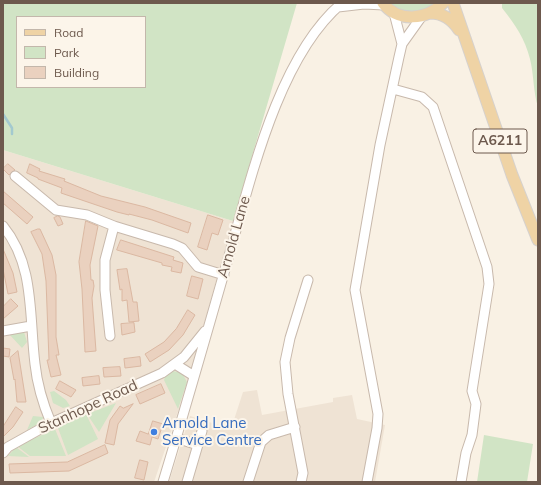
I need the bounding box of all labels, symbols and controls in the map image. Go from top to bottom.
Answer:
legend [16,16,146,88]
text: Road [54,25,83,40]
text: Park [54,45,79,60]
text: Building [54,65,99,80]
road number: A6211 [473,129,527,153]
street label: Arnold Lane [214,194,254,280]
street label: Stanhope Road [35,376,141,438]
place label: Arnold Lane Service Centre [162,414,262,449]
marker: Arnold Lane Service Centre [149,427,159,437]

